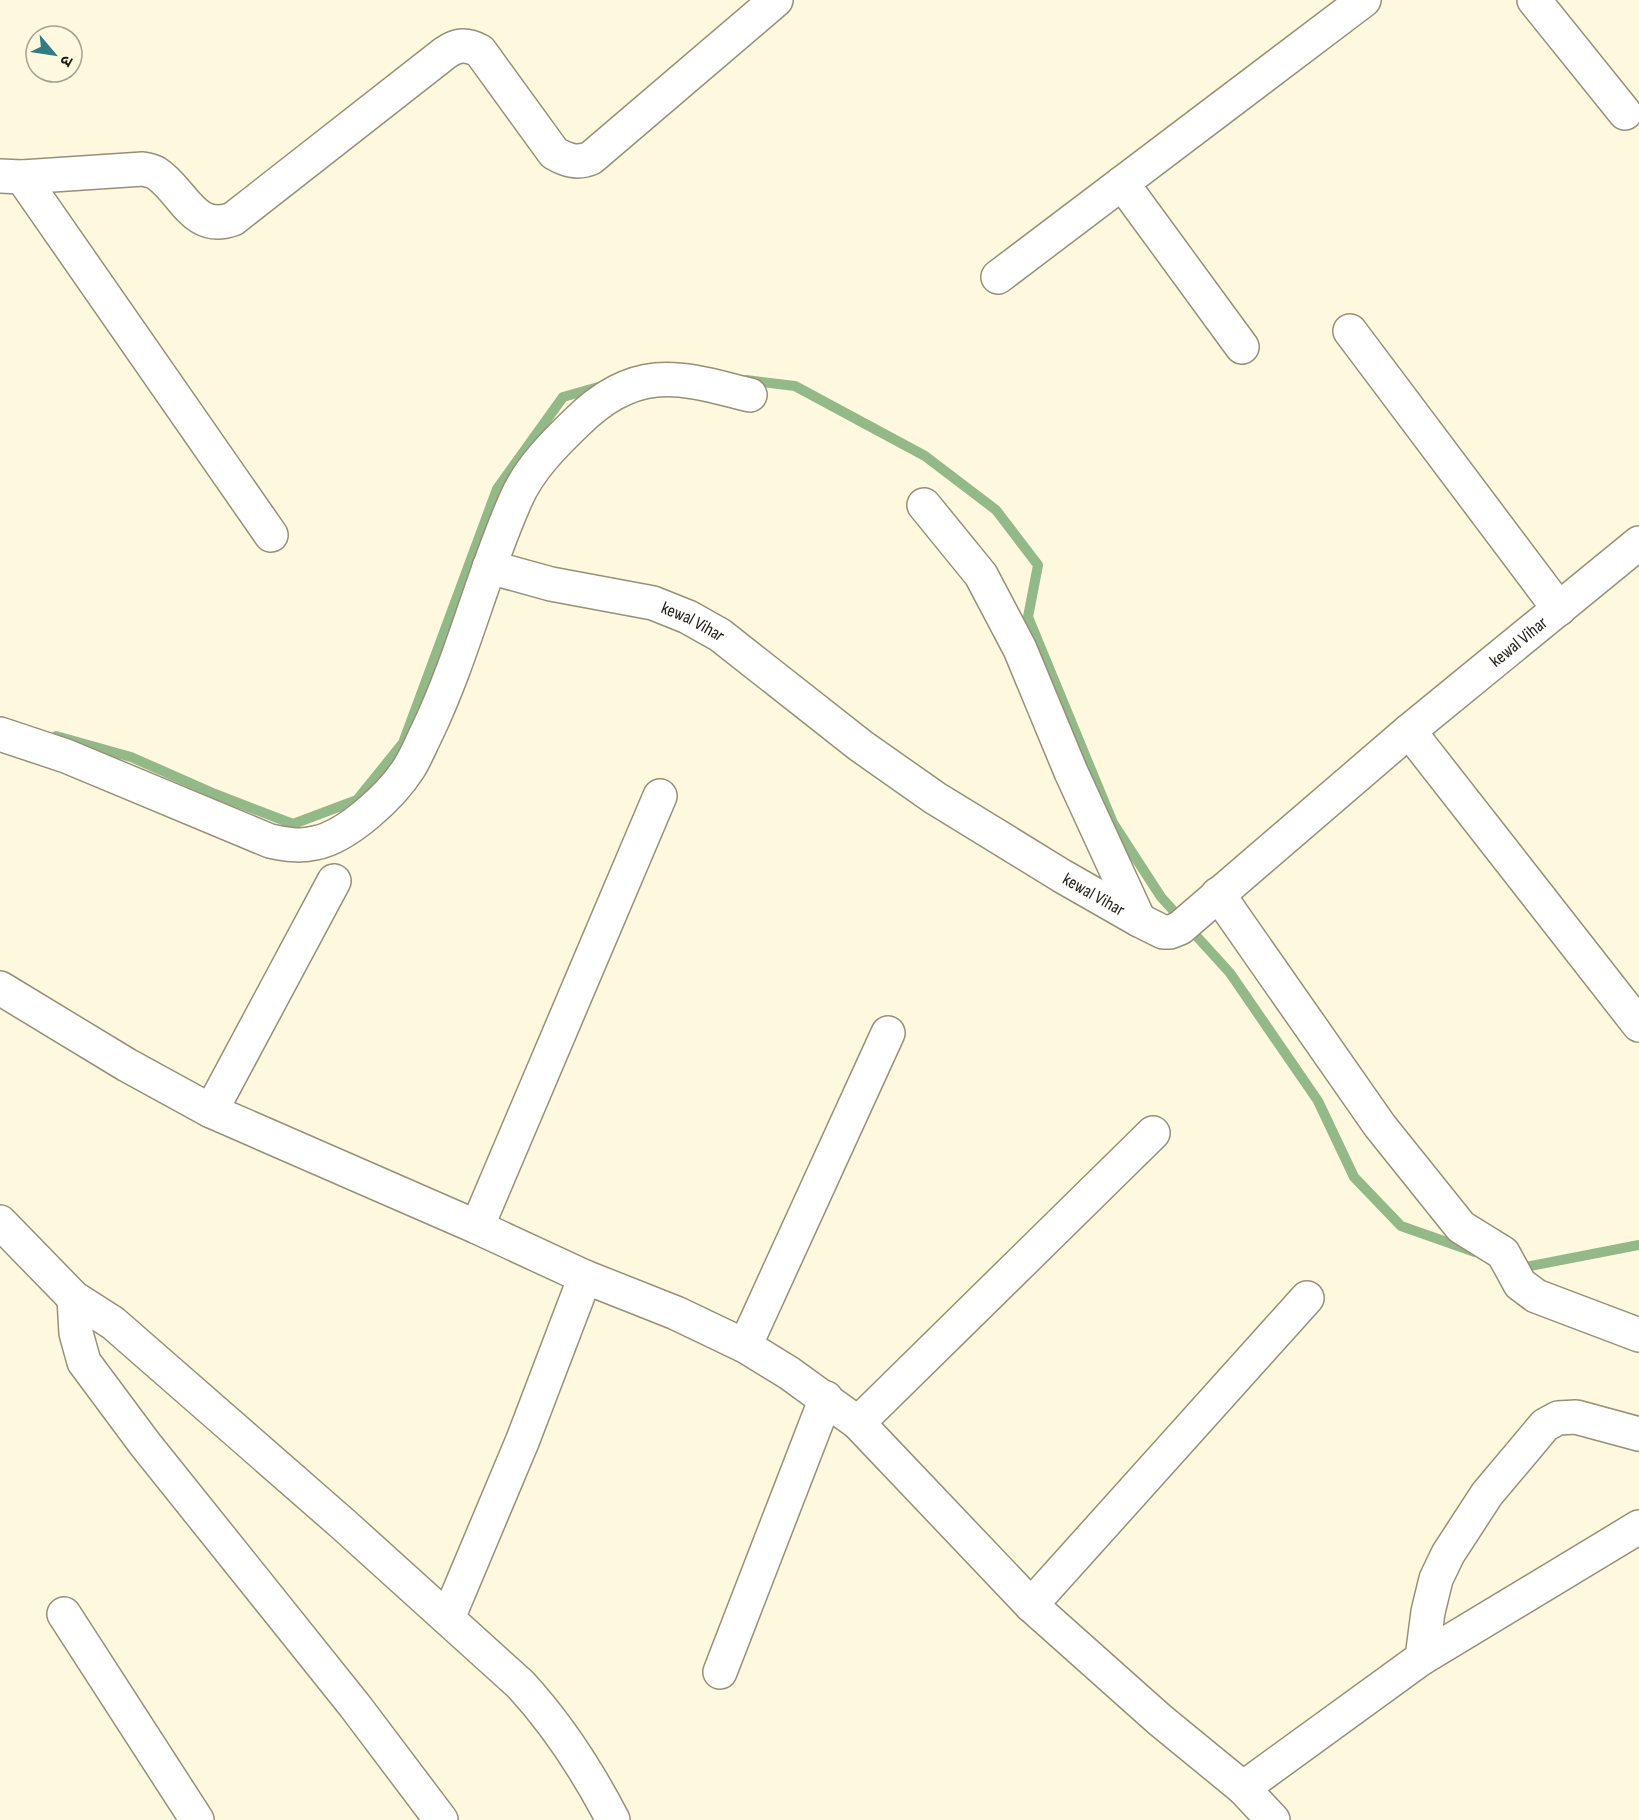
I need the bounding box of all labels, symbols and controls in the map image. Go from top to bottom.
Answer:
north arrow [24,24,84,84]
text: उ [55,52,76,70]
street label: kewal Vihar [658,597,729,646]
street label: kewal Vihar [1486,612,1552,672]
street label: kewal Vihar [1059,869,1128,921]

